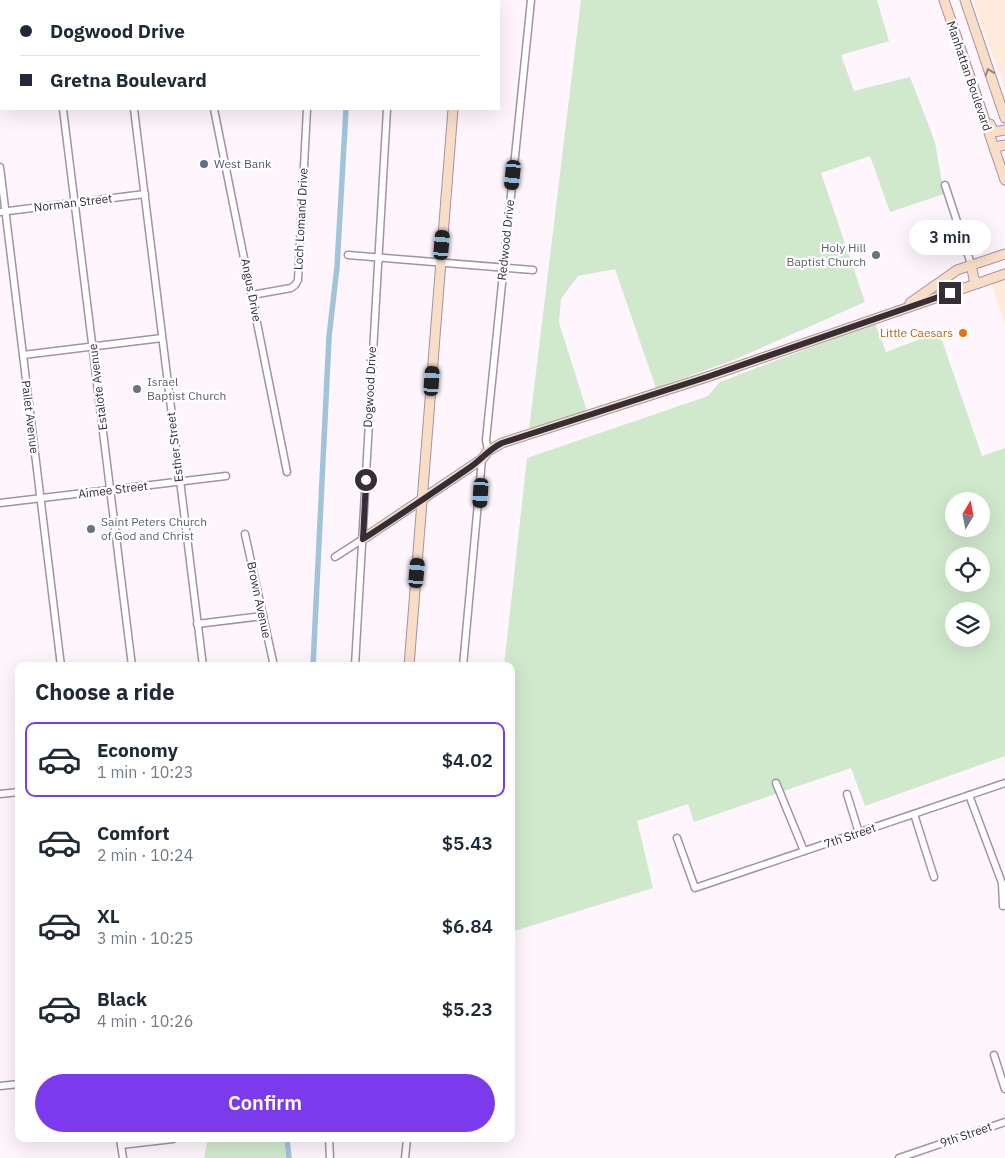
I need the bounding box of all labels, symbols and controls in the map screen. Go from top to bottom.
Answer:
text: Dogwood Drive [50,19,185,43]
street label: Manhattan Boulevard [944,19,995,133]
text: Gretna Boulevard [50,68,207,92]
one-way arrow [985,68,995,77]
place label: West Bank [214,156,272,171]
marker: West Bank [198,158,210,170]
car [503,159,522,191]
street label: Loch Lomand Drive [290,167,311,270]
street label: Norman Street [33,190,113,215]
street label: Redwood Drive [494,198,517,281]
callout: 3 min [909,220,991,256]
text: 3 min [929,227,971,247]
car [433,229,450,261]
place label: Holy Hill Baptist Church [787,240,866,269]
marker: Holy Hill Baptist Church [870,249,882,261]
street label: Angus Drive [238,257,265,323]
route end [939,282,961,304]
place label: Little Caesars [880,325,953,340]
marker: Little Caesars [957,327,969,339]
street label: Estalote Avenue [85,343,110,431]
street label: Dogwood Drive [360,346,379,428]
car [423,366,440,396]
place label: Israel Baptist Church [147,374,226,403]
street label: Pailet Avenue [19,380,42,455]
marker: Israel Baptist Church [131,383,143,395]
street label: Esther Street [163,411,186,483]
route start [355,469,377,491]
street label: Aimee Street [77,478,149,501]
car [472,478,489,508]
north arrow [945,492,990,538]
map controls [945,492,990,647]
place label: Saint Peters Church of God and Christ [101,514,207,543]
marker: Saint Peters Church of God and Christ [85,523,97,535]
button: locate [945,547,990,592]
car [408,557,425,589]
street label: Brown Avenue [244,560,275,640]
button: layers [945,602,990,647]
text: Choose a ride [35,677,175,706]
icon: car [37,737,82,782]
text: Economy [97,738,178,762]
text: $4.02 [442,748,493,772]
text: 1 min · 10:23 [97,762,193,782]
icon: car [37,820,82,865]
street label: 7th Street [822,820,878,851]
text: Comfort [97,821,170,845]
text: $5.43 [442,831,493,855]
text: 2 min · 10:24 [97,845,193,865]
icon: car [37,903,82,948]
text: XL [97,904,120,928]
text: $6.84 [442,914,493,938]
text: 3 min · 10:25 [97,928,193,948]
icon: car [37,986,82,1031]
text: Black [97,987,147,1011]
text: $5.23 [442,997,493,1021]
text: 4 min · 10:26 [97,1011,193,1031]
button: Confirm [35,1074,495,1132]
street label: 9th Street [938,1119,994,1150]

